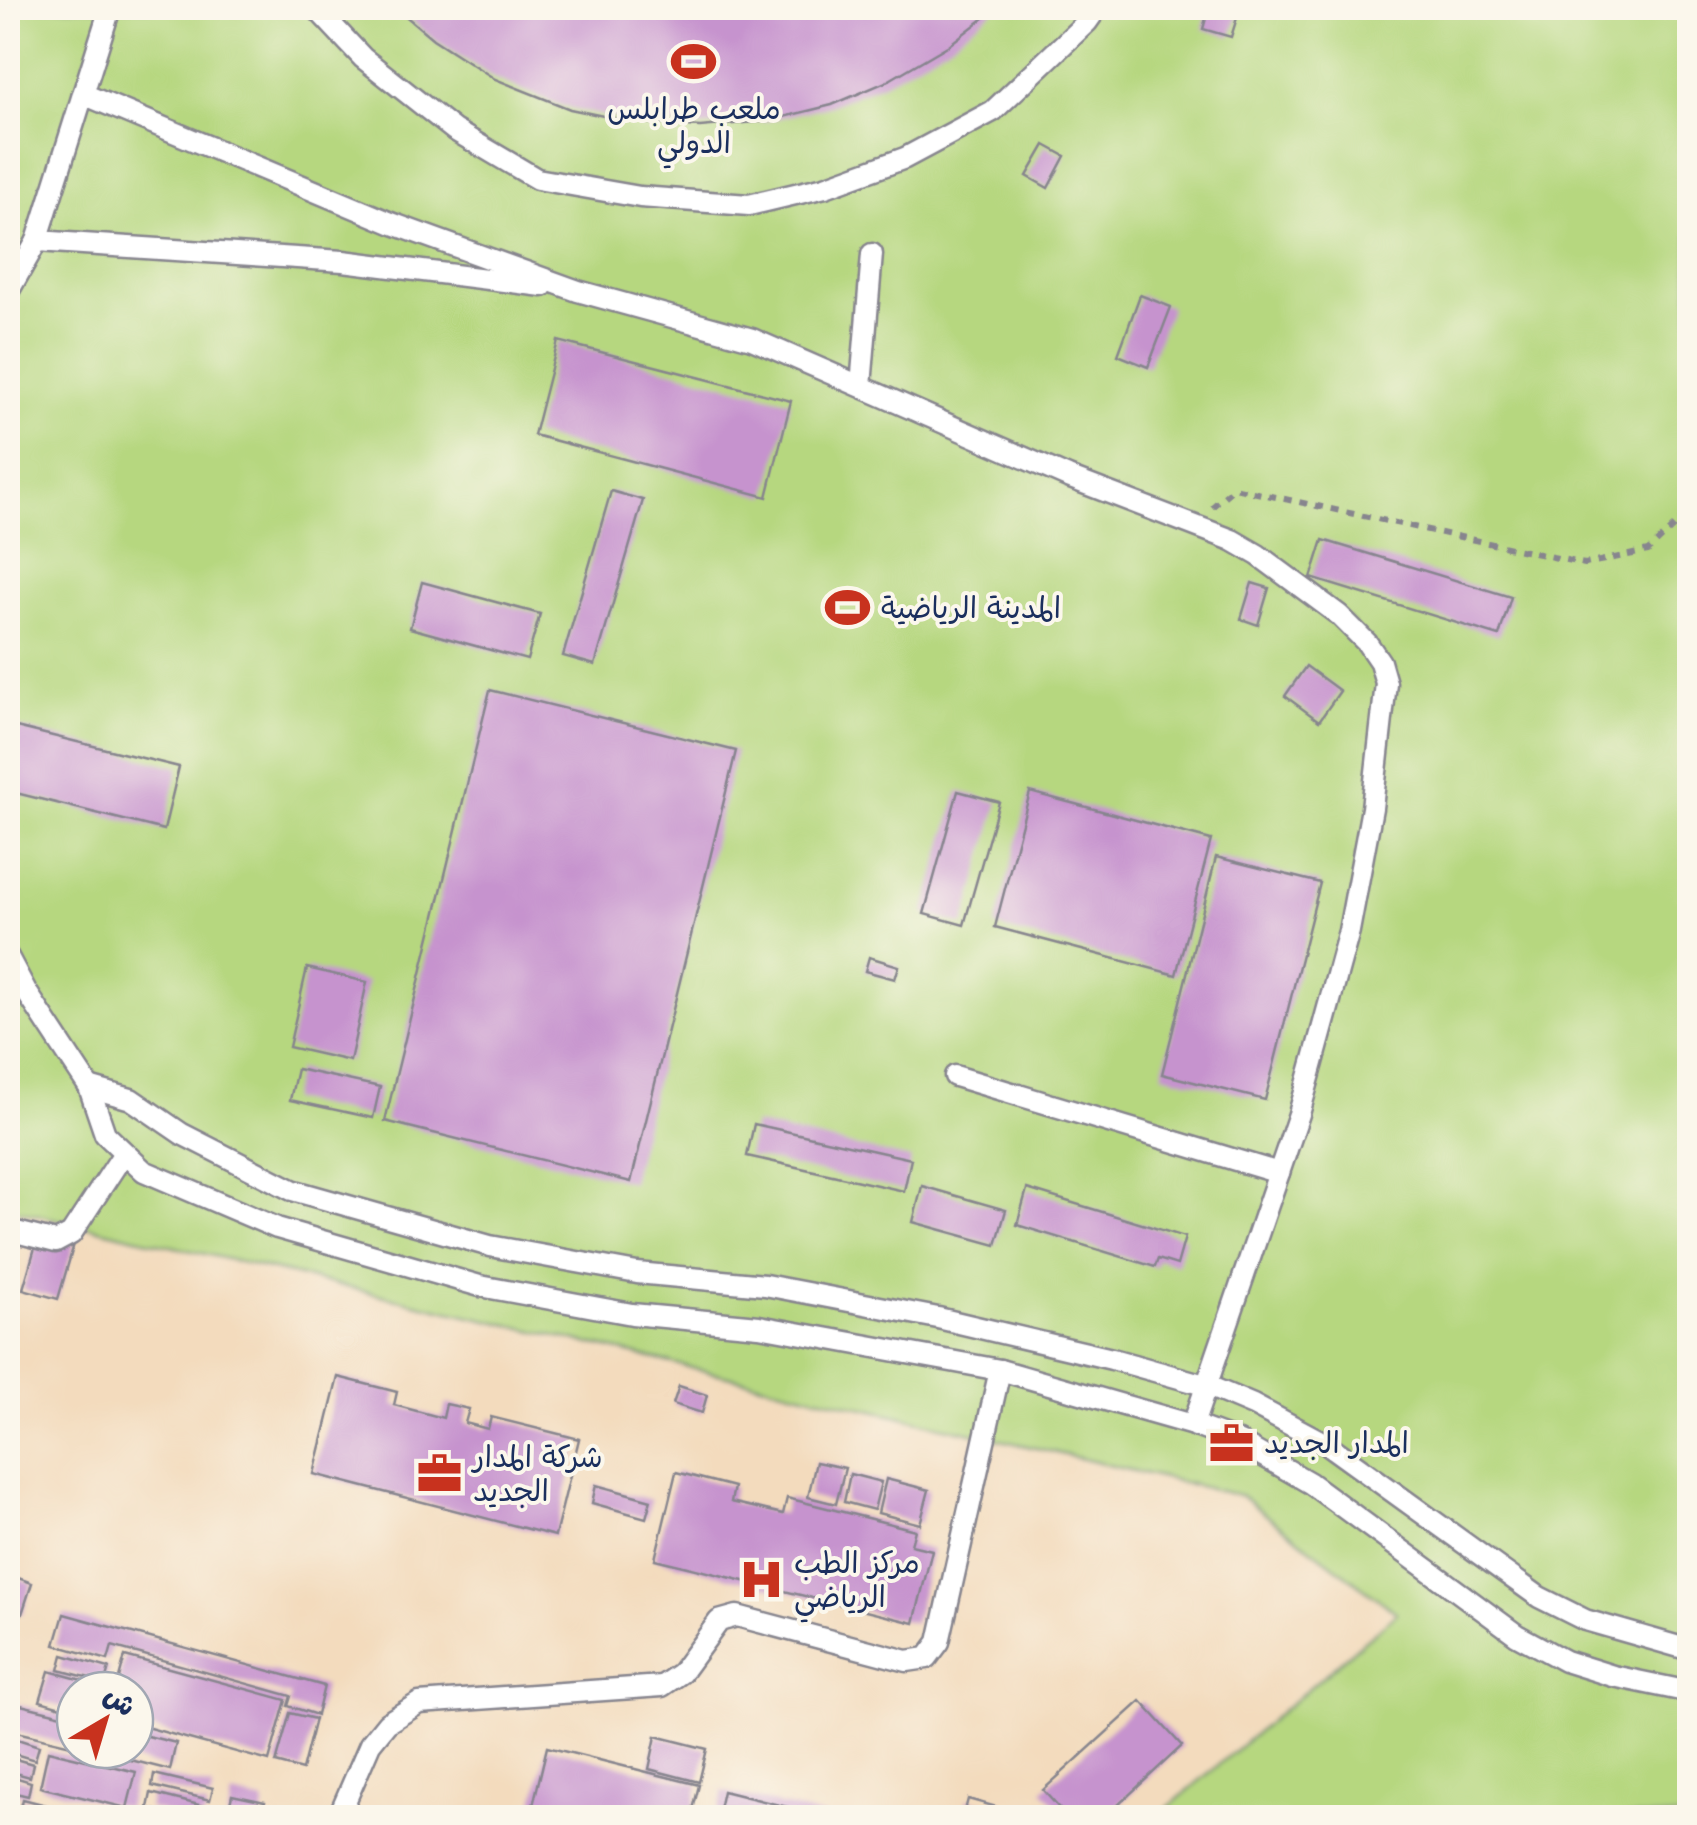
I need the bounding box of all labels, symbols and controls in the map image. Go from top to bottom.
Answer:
sports icon: ملعب طرابلس الدولي [670,38,718,86]
place label: ملعب طرابلس الدولي [607,92,781,169]
sports icon: المدينة الرياضية [824,584,872,632]
place label: المدينة الرياضية [881,591,1061,626]
office icon: المدار الجديد [1207,1419,1255,1467]
place label: المدار الجديد [1264,1426,1409,1461]
place label: شركة المدار الجديد [470,1440,603,1509]
office icon: شركة المدار الجديد [416,1450,464,1498]
place label: مركز الطب الرياضي [794,1546,920,1623]
hospital icon: مركز الطب الرياضي [737,1556,785,1604]
north arrow [55,1670,155,1770]
text: ش [98,1679,142,1723]

